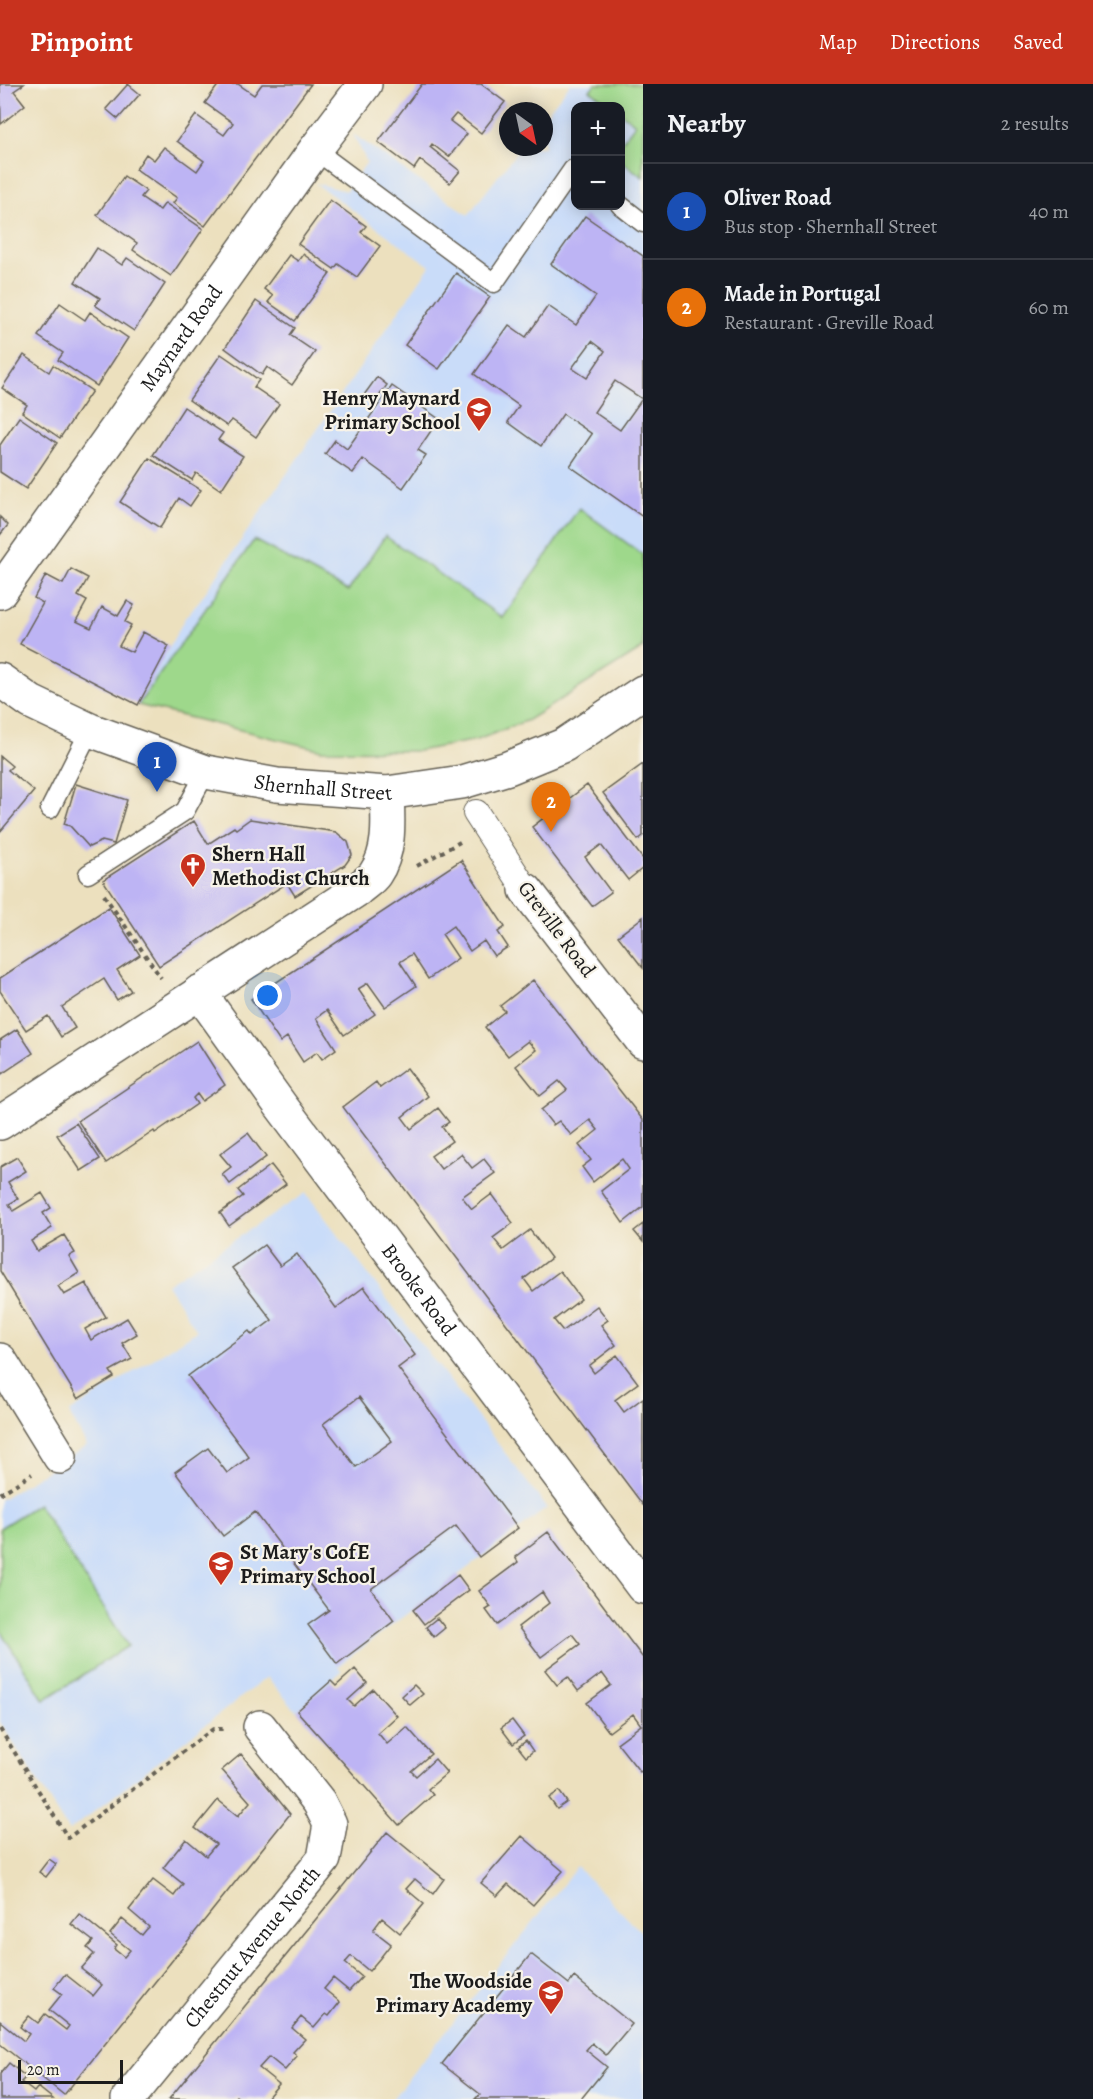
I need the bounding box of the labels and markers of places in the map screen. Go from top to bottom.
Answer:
place label: Henry Maynard Primary School [322,384,461,436]
school or university icon: Henry Maynard Primary School [464,395,494,433]
pin: 1 [138,742,176,792]
pin: 2 [532,782,570,832]
place label: Shern Hall Methodist Church [212,840,370,892]
church icon: Shern Hall Methodist Church [178,851,208,889]
place label: St Mary's CofE Primary School [240,1538,376,1590]
school or university icon: St Mary's CofE Primary School [206,1549,236,1587]
place label: The Woodside Primary Academy [375,1967,533,2019]
school or university icon: The Woodside Primary Academy [536,1978,566,2016]

